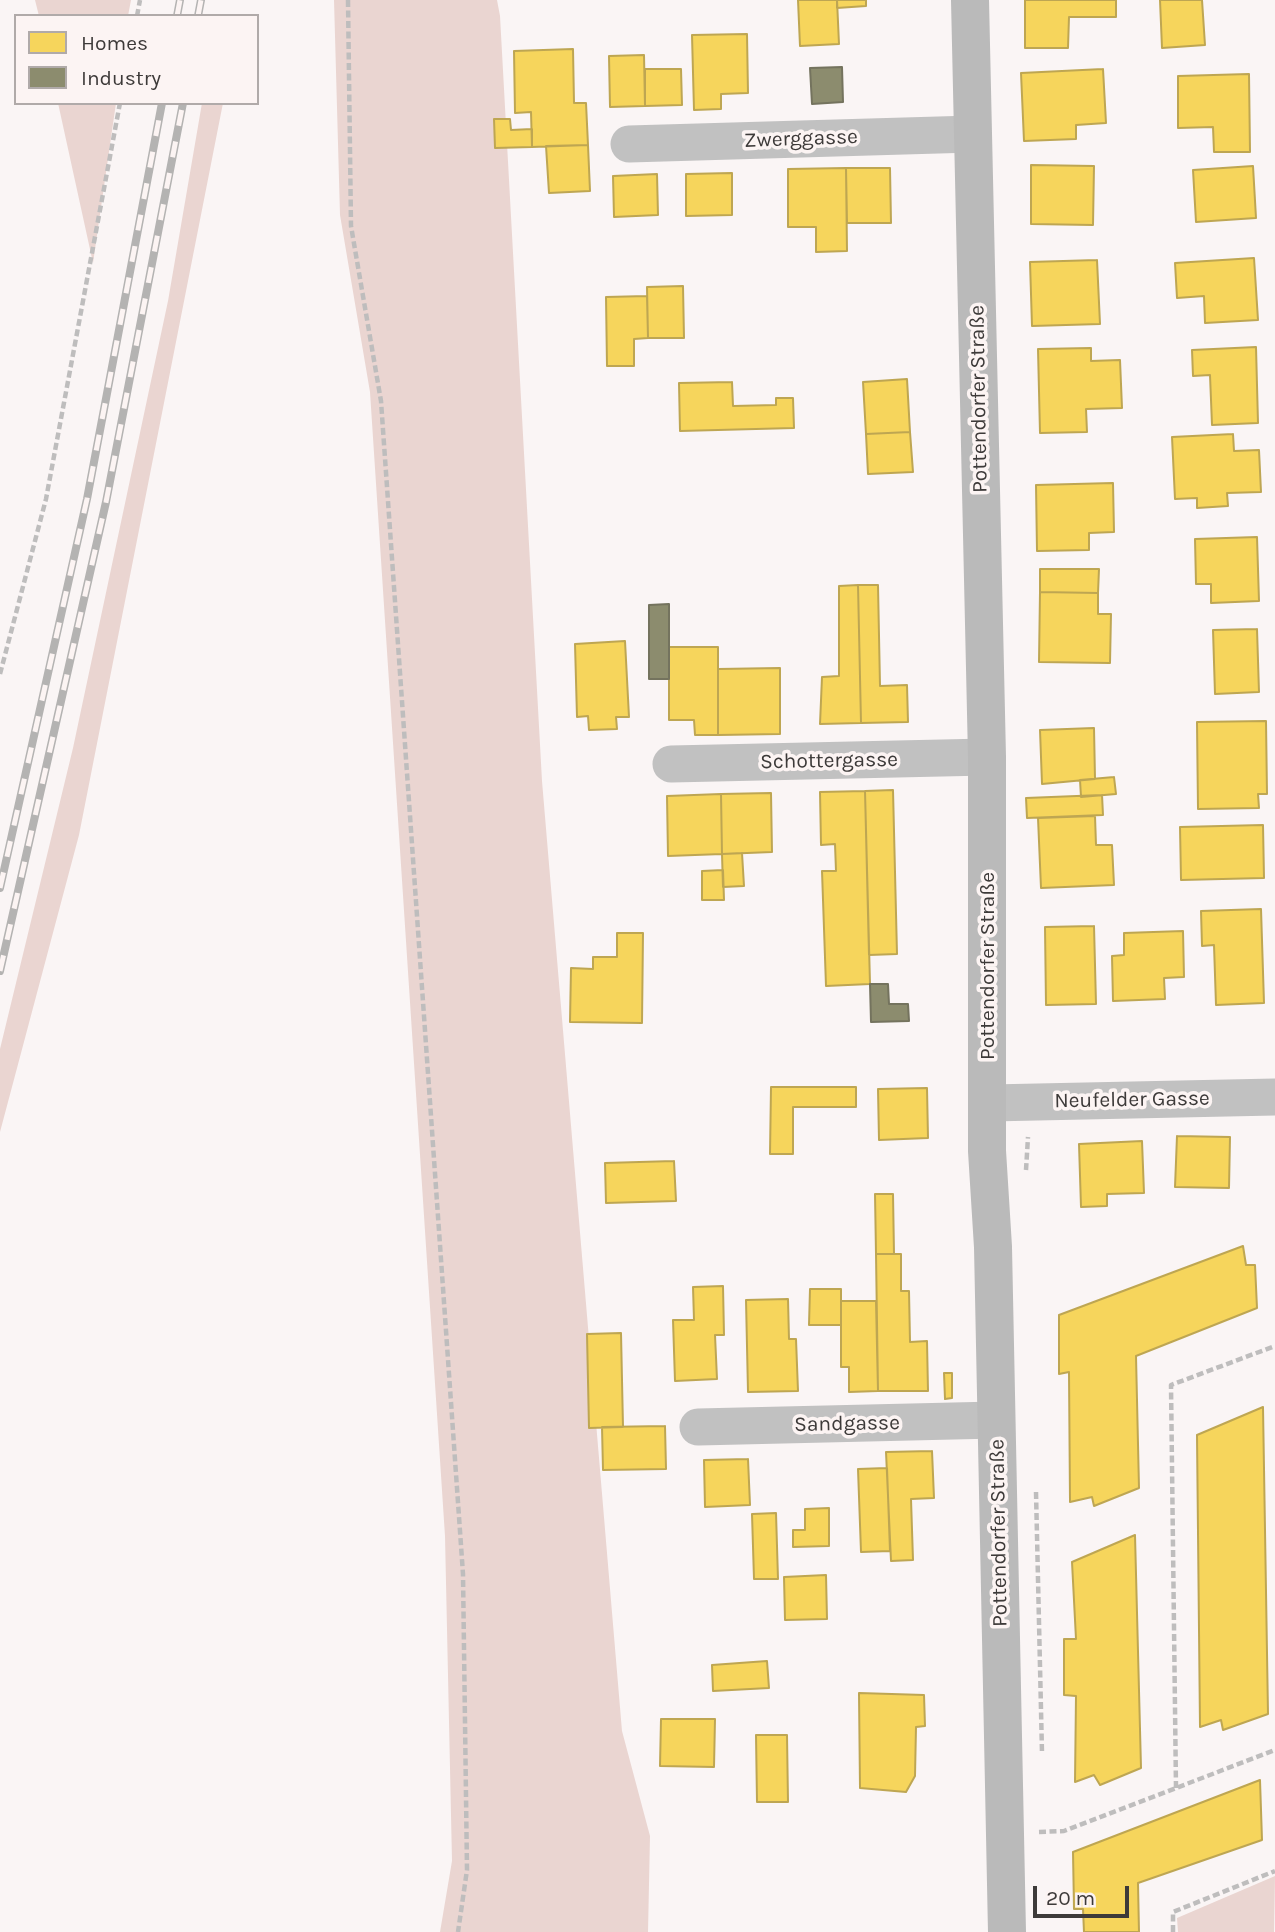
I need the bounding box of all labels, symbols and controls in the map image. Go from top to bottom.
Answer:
legend [14,14,259,105]
text: Homes [81,31,148,55]
text: Industry [81,66,161,90]
street label: Zwerggasse [744,124,858,154]
street label: Pottendorfer Straße [965,305,993,493]
street label: Schottergasse [760,747,898,775]
street label: Pottendorfer Straße [975,872,1001,1060]
street label: Neufelder Gasse [1054,1086,1210,1114]
street label: Sandgasse [794,1410,900,1438]
street label: Pottendorfer Straße [985,1439,1013,1627]
scale bar [1037,1872,1133,1916]
text: 20 m [1046,1886,1095,1910]

